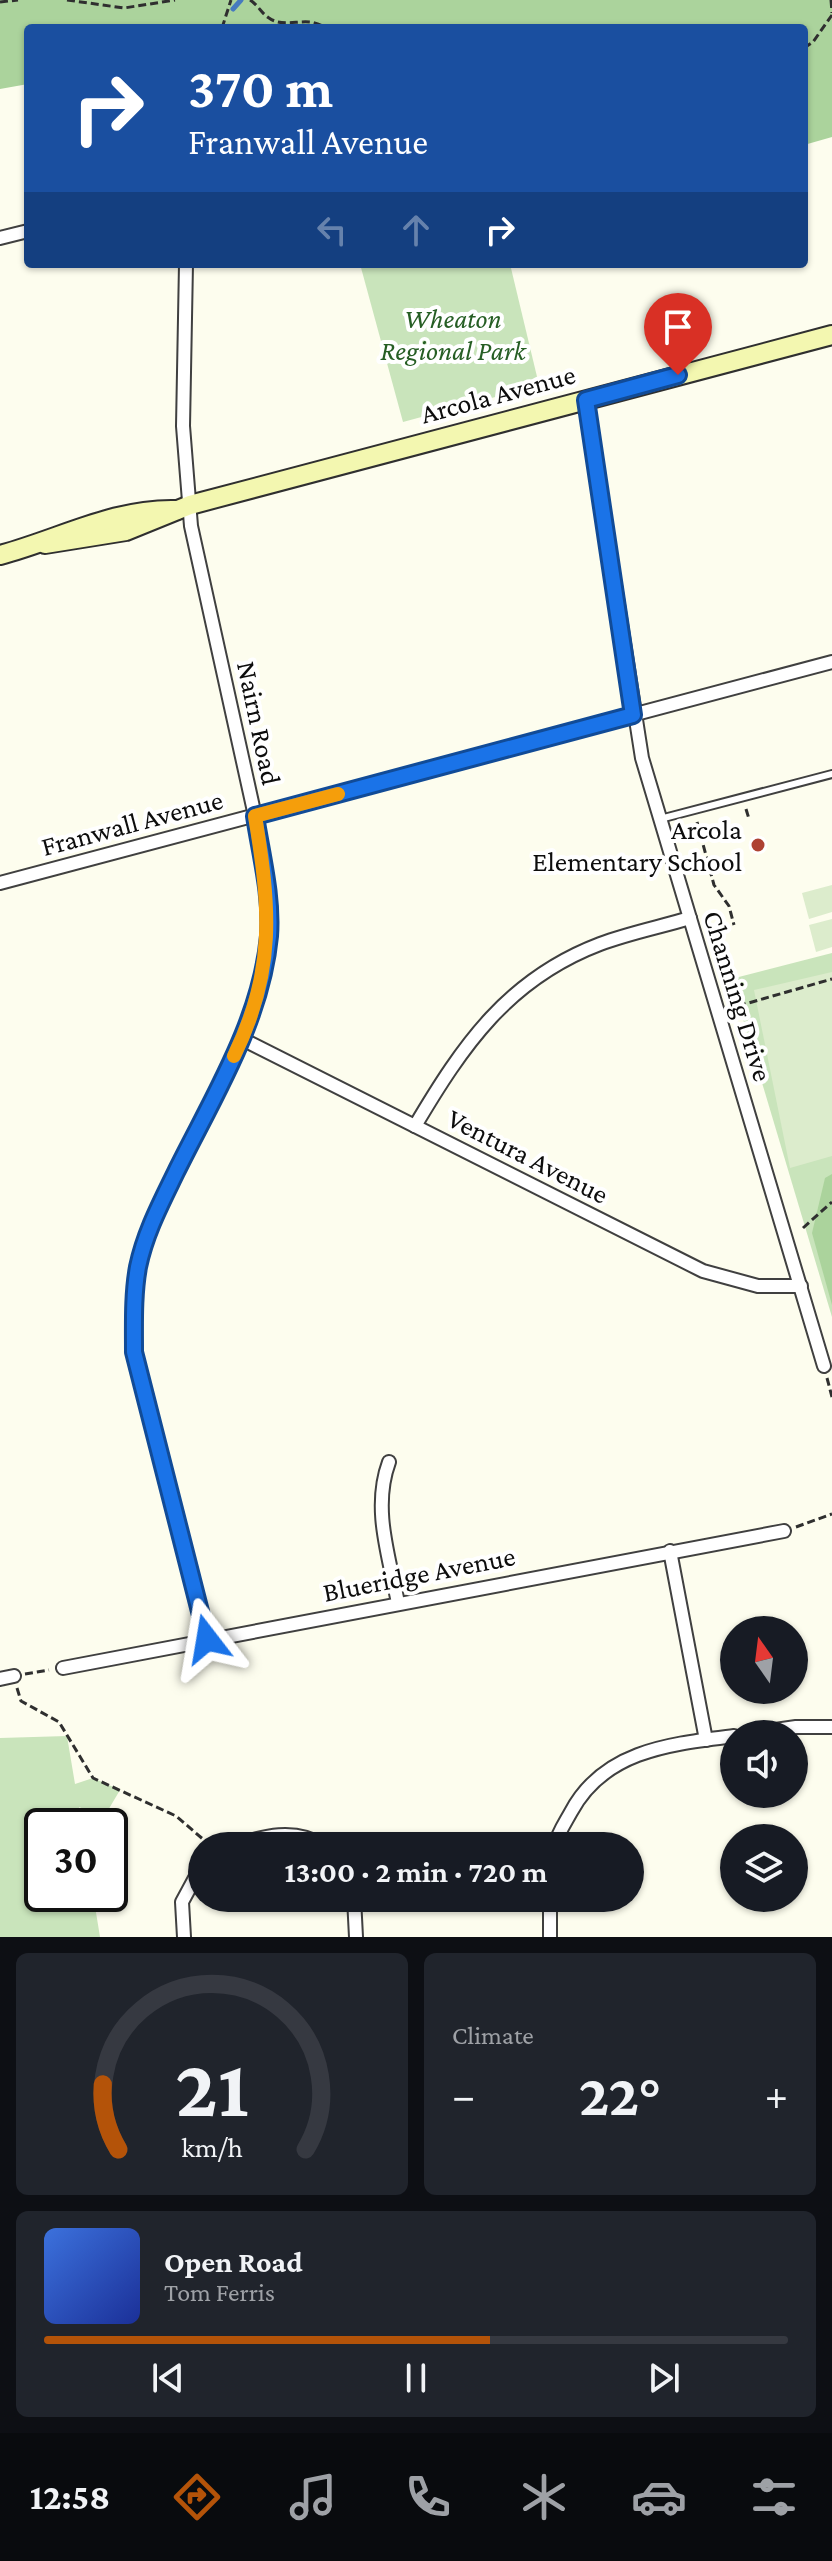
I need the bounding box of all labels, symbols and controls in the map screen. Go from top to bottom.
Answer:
icon: right [56,56,160,160]
text: 370 m [188,57,333,119]
text: Franwall Avenue [188,122,428,162]
icon: left [310,208,354,252]
icon: ahead [394,208,438,252]
icon: right [478,208,522,252]
pin [644,293,712,375]
park label: Wheaton Regional Park [380,303,528,366]
icon: arrive [656,305,700,349]
street label: Arcola Avenue [417,358,579,430]
street label: Nairn Road [231,658,287,788]
street label: Franwall Avenue [38,784,226,862]
place label: Arcola Elementary School [532,814,742,877]
marker: Arcola Elementary School [749,836,767,854]
street label: Channing Drive [697,907,779,1085]
street label: Ventura Avenue [442,1102,614,1210]
street label: Blueridge Avenue [320,1540,518,1608]
position arrow [165,1597,249,1681]
north arrow [720,1616,808,1704]
map controls [720,1616,808,1912]
button: sound [720,1720,808,1808]
speed limit sign: 30 [24,1808,128,1912]
button: layers [720,1824,808,1912]
text: 13:00 · 2 min · 720 m [285,1855,547,1888]
text: Climate [452,2021,534,2050]
text: 21 [175,2041,249,2134]
text: 22° [579,2061,661,2128]
text: − [452,2071,475,2119]
text: + [765,2071,788,2119]
text: km/h [181,2131,243,2163]
text: Open Road [164,2245,303,2278]
text: Tom Ferris [164,2278,275,2307]
icon: previous [146,2356,190,2400]
icon: pause [394,2356,438,2400]
icon: next [642,2356,686,2400]
icon: directions [169,2469,225,2525]
icon: music [285,2469,341,2525]
icon: phone [400,2469,456,2525]
icon: climate [516,2469,572,2525]
icon: car [631,2469,687,2525]
icon: filters [746,2469,802,2525]
text: 12:58 [30,2477,110,2517]

